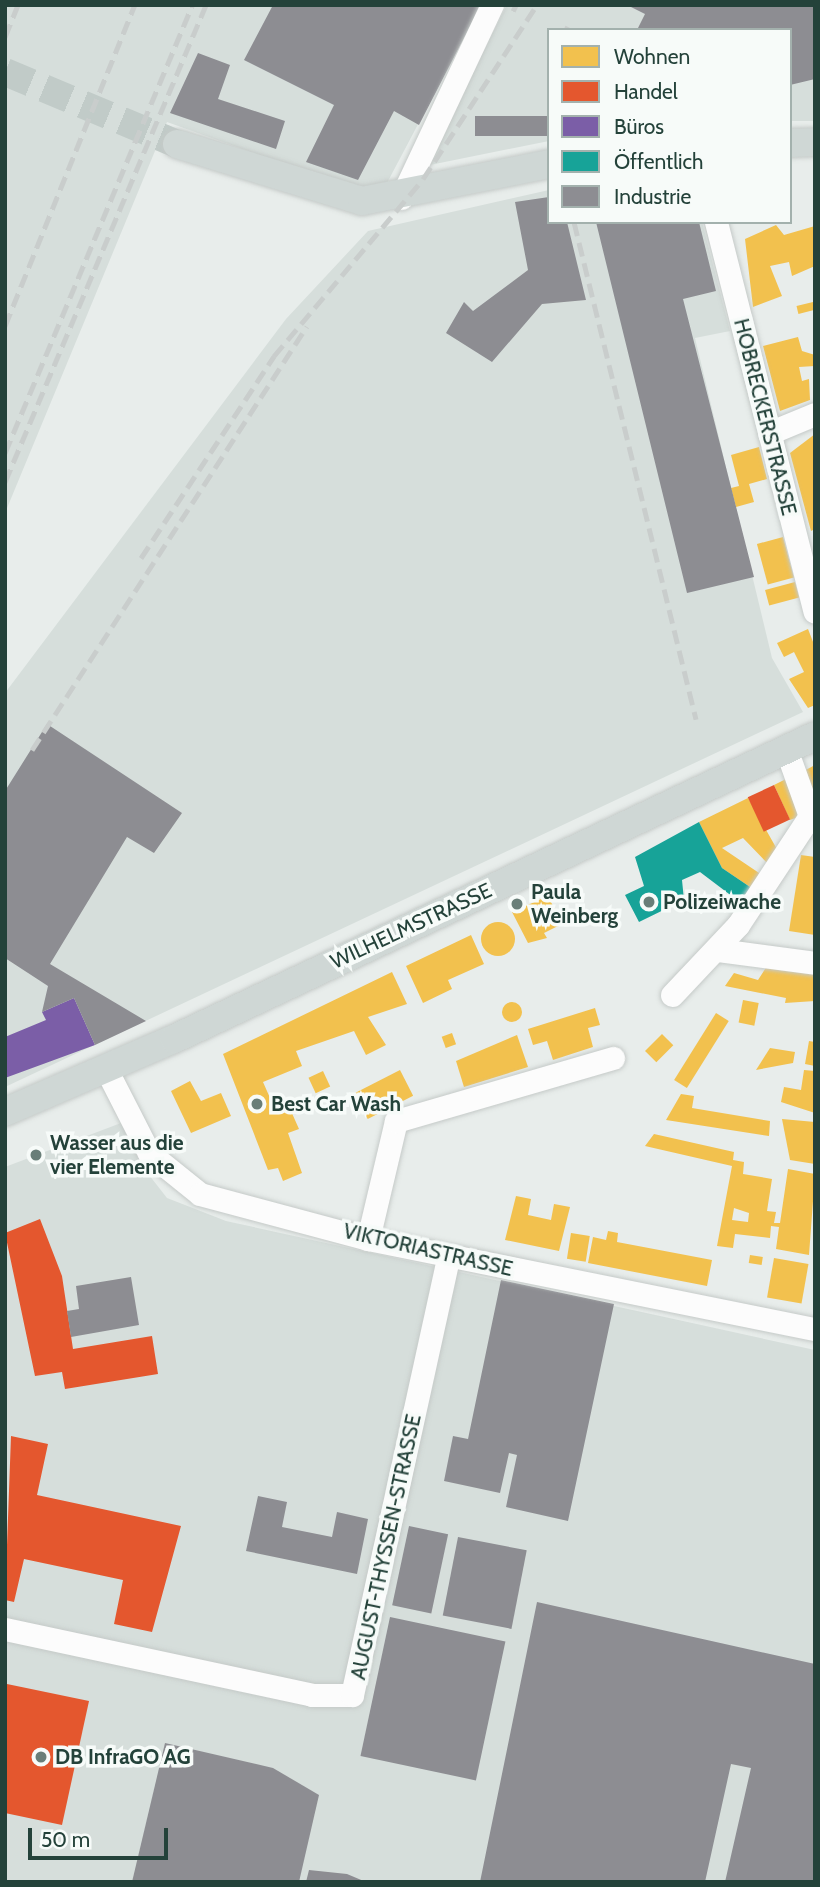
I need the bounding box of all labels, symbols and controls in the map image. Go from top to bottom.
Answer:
legend [547,28,792,224]
text: Wohnen [614,44,690,69]
text: Handel [614,79,678,104]
text: Büros [614,114,664,139]
text: Öffentlich [614,149,703,174]
text: Industrie [614,184,691,209]
street label: HOBRECKERSTRASSE [728,316,802,518]
street label: WILHELMSTRASSE [326,878,496,974]
place label: Paula Weinberg [531,879,618,929]
place label: Polizeiwache [663,889,781,915]
marker: Polizeiwache [641,894,657,910]
marker: Paula Weinberg [509,896,525,912]
place label: Best Car Wash [271,1091,401,1117]
marker: Best Car Wash [249,1096,265,1112]
place label: Wasser aus die vier Elemente [50,1130,184,1180]
marker: Wasser aus die vier Elemente [28,1147,44,1163]
street label: VIKTORIASTRASSE [341,1218,515,1282]
street label: AUGUST-THYSSEN-STRASSE [346,1412,426,1682]
place label: DB InfraGO AG [55,1744,191,1770]
marker: DB InfraGO AG [33,1749,49,1765]
scale bar [32,1814,172,1858]
text: 50 m [41,1827,90,1852]

